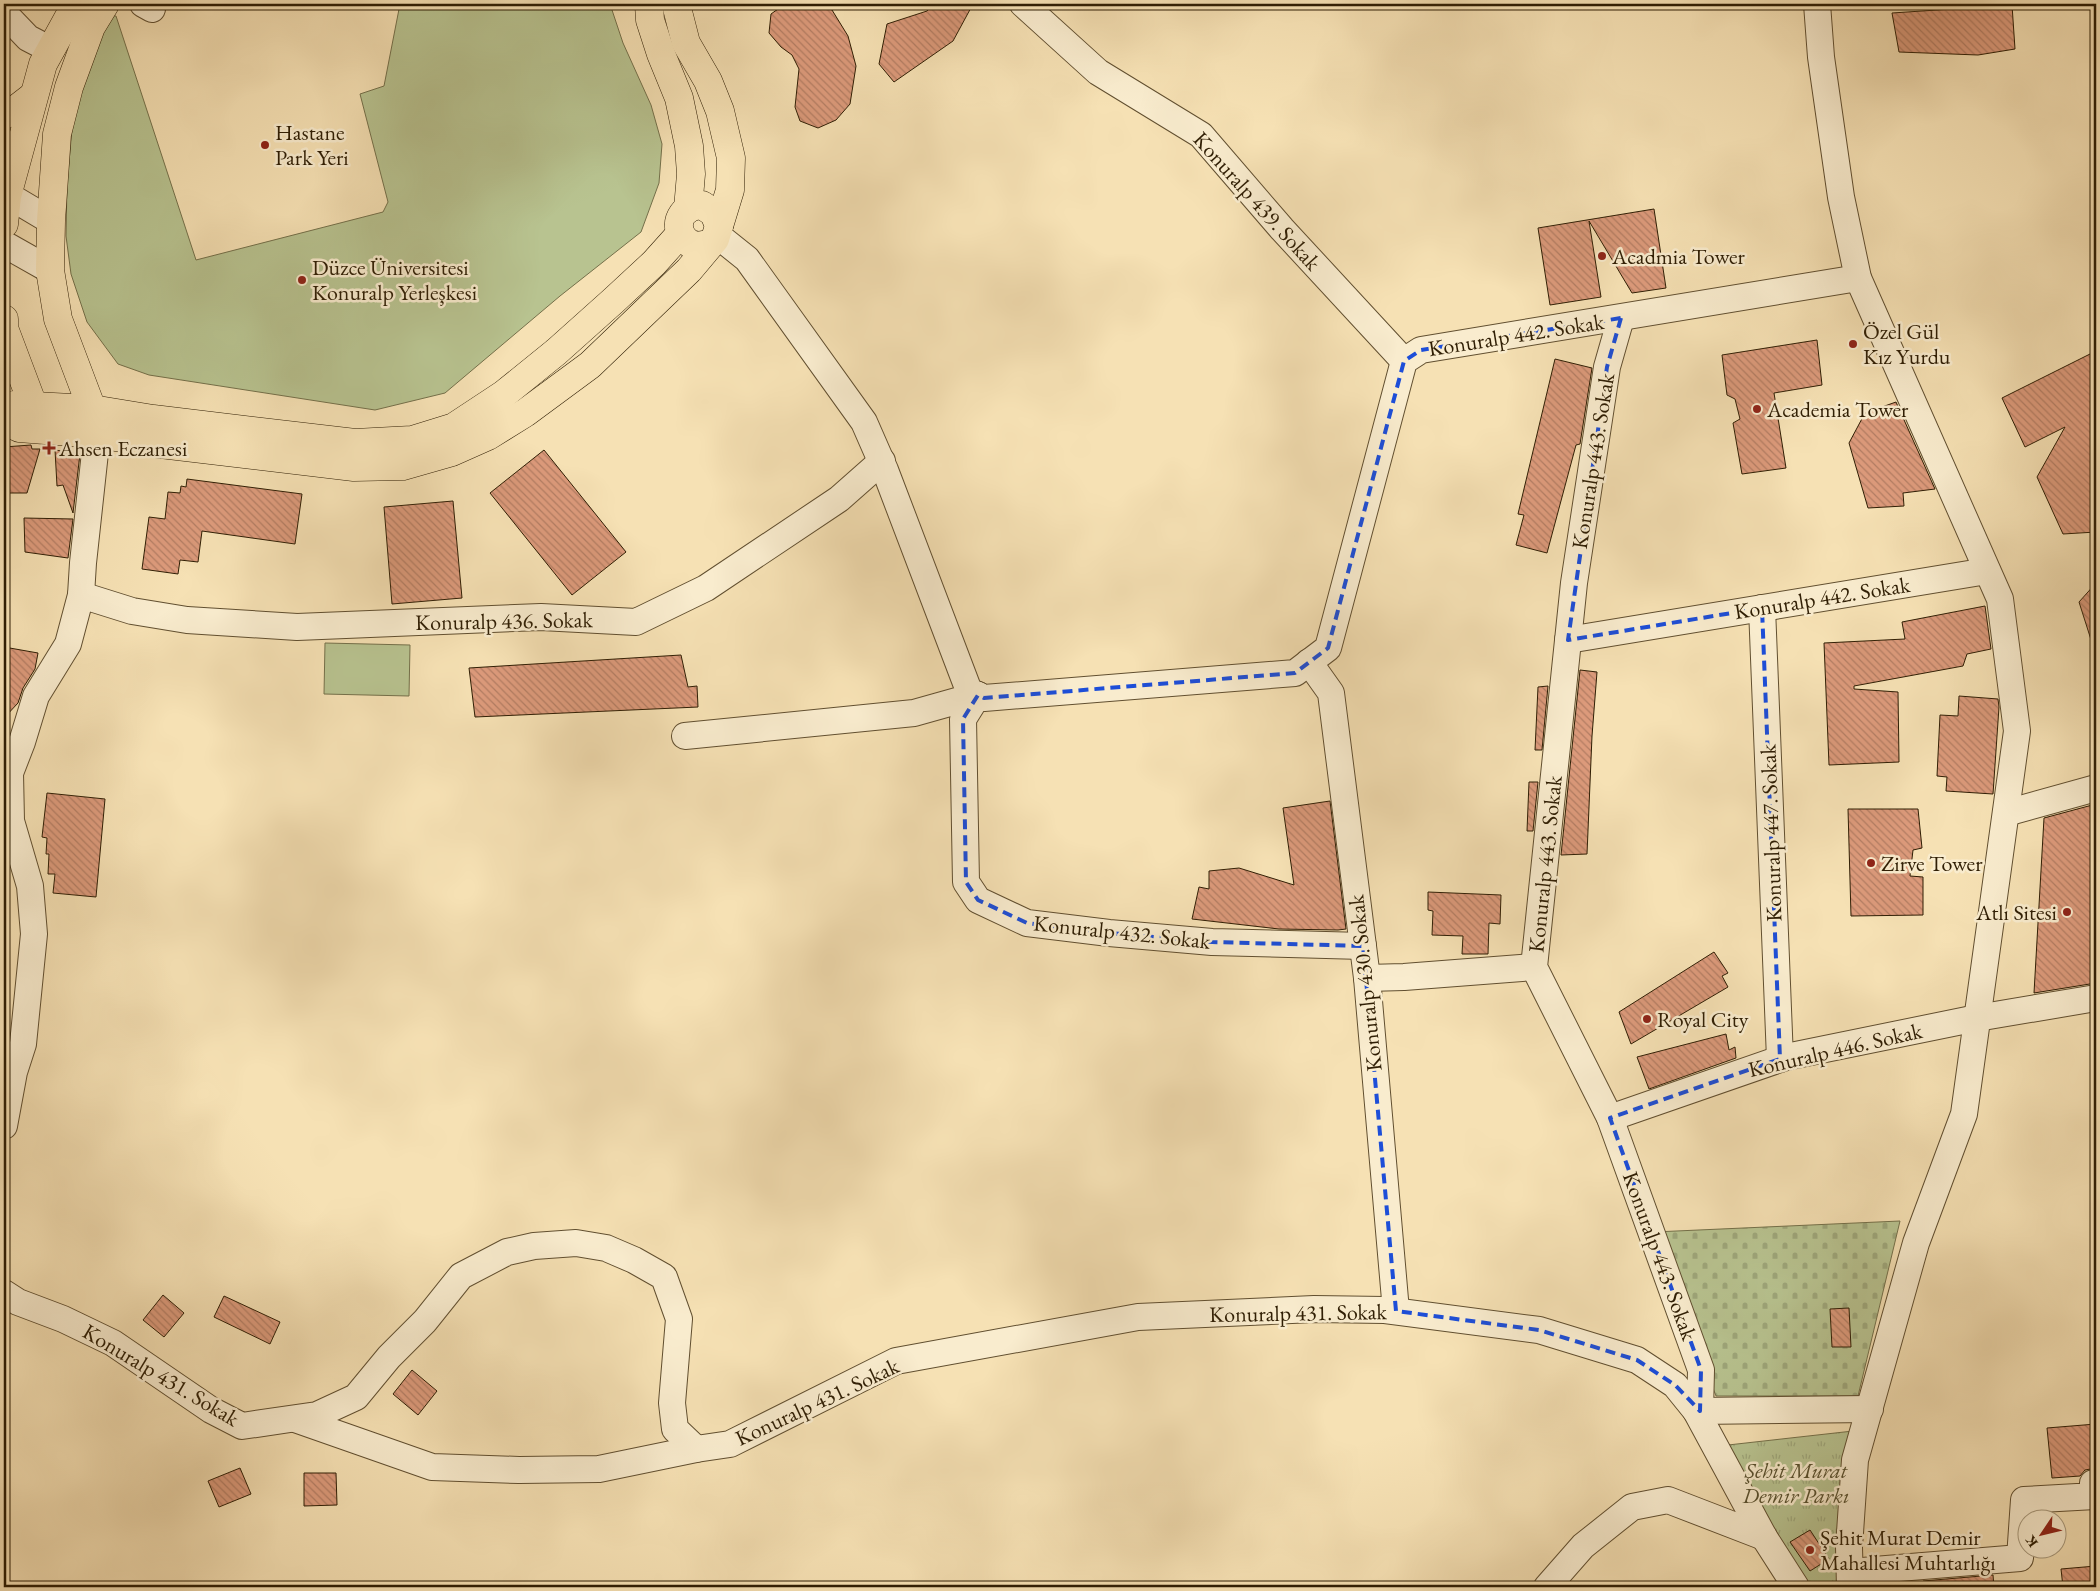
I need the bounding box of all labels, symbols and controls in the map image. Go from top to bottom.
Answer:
place label: Hastane Park Yeri [275,118,349,172]
street label: Konuralp 439. Sokak [1187,125,1328,277]
marker: Hastane Park Yeri [259,139,271,151]
place label: Acadmia Tower [1611,242,1746,271]
marker: Acadmia Tower [1596,250,1608,262]
place label: Düzce Üniversitesi Konuralp Yerleşkesi [312,253,477,307]
marker: Düzce Üniversitesi Konuralp Yerleşkesi [296,274,308,286]
street label: Konuralp 442. Sokak [1426,307,1607,363]
place label: Özel Gül Kız Yurdu [1863,317,1951,371]
marker: Özel Gül Kız Yurdu [1847,338,1859,350]
street label: Konuralp 443. Sokak [1565,370,1621,551]
place label: Academia Tower [1766,395,1909,424]
marker: Academia Tower [1751,403,1763,415]
place label: Ahsen Eczanesi [58,434,187,463]
marker: Ahsen Eczanesi [43,442,55,454]
street label: Konuralp 442. Sokak [1732,570,1913,626]
street label: Konuralp 436. Sokak [415,605,594,637]
street label: Konuralp 447. Sokak [1753,743,1789,922]
street label: Konuralp 443. Sokak [1521,773,1569,954]
place label: Zirve Tower [1881,849,1983,878]
marker: Zirve Tower [1865,857,1877,869]
street label: Konuralp 430. Sokak [1341,892,1389,1073]
place label: Atlı Sitesi [1975,898,2057,927]
marker: Atlı Sitesi [2061,906,2073,918]
street label: Konuralp 432. Sokak [1032,908,1213,956]
place label: Royal City [1657,1005,1749,1034]
marker: Royal City [1641,1013,1653,1025]
street label: Konuralp 446. Sokak [1745,1016,1925,1084]
street label: Konuralp 443. Sokak [1616,1168,1704,1345]
street label: Konuralp 431. Sokak [1209,1297,1388,1329]
street label: Konuralp 431. Sokak [77,1317,245,1434]
street label: Konuralp 431. Sokak [730,1351,904,1453]
park label: Şehit Murat Demir Parkı [1742,1456,1849,1510]
north arrow [2018,1508,2068,1558]
place label: Şehit Murat Demir Mahallesi Muhtarlığı [1820,1523,1996,1577]
text: K [2021,1532,2042,1551]
marker: Şehit Murat Demir Mahallesi Muhtarlığı [1804,1544,1816,1556]

